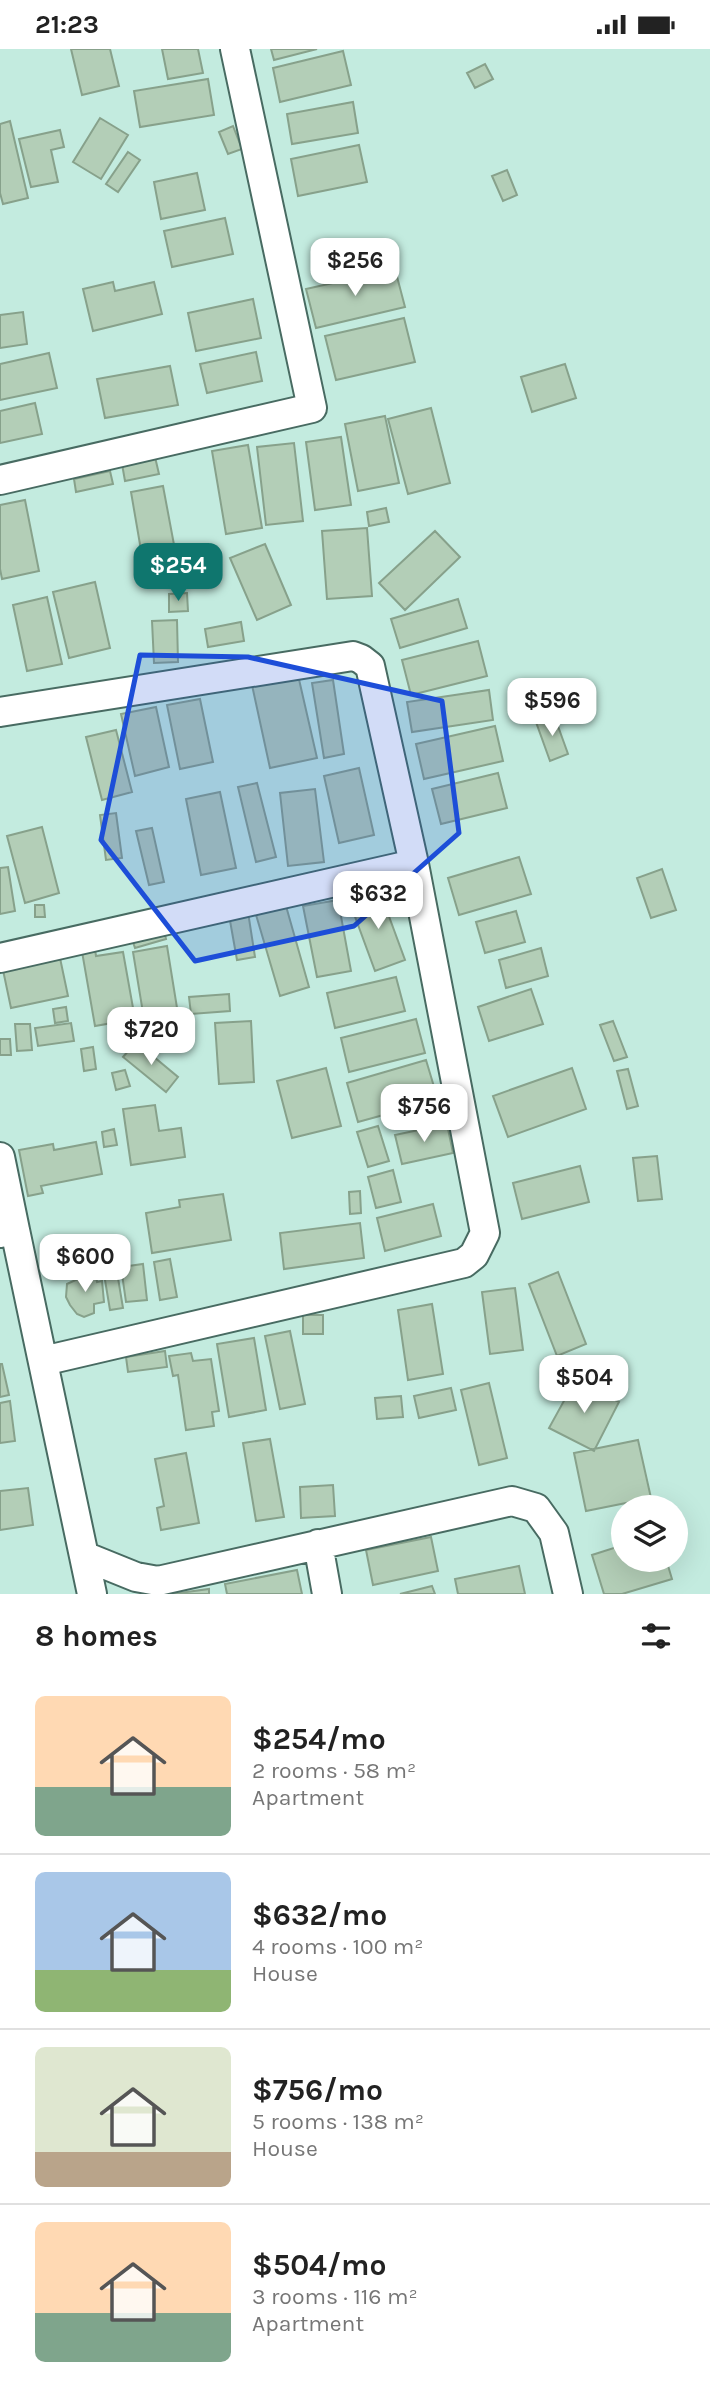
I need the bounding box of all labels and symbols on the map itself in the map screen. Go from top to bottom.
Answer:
pin: $256 [314,239,396,298]
pin: $254 [137,543,219,603]
pin: $596 [511,679,593,738]
pin: $632 [337,871,419,931]
pin: $720 [110,1007,192,1067]
pin: $756 [383,1085,465,1144]
pin: $600 [44,1235,126,1294]
pin: $504 [543,1355,625,1415]

